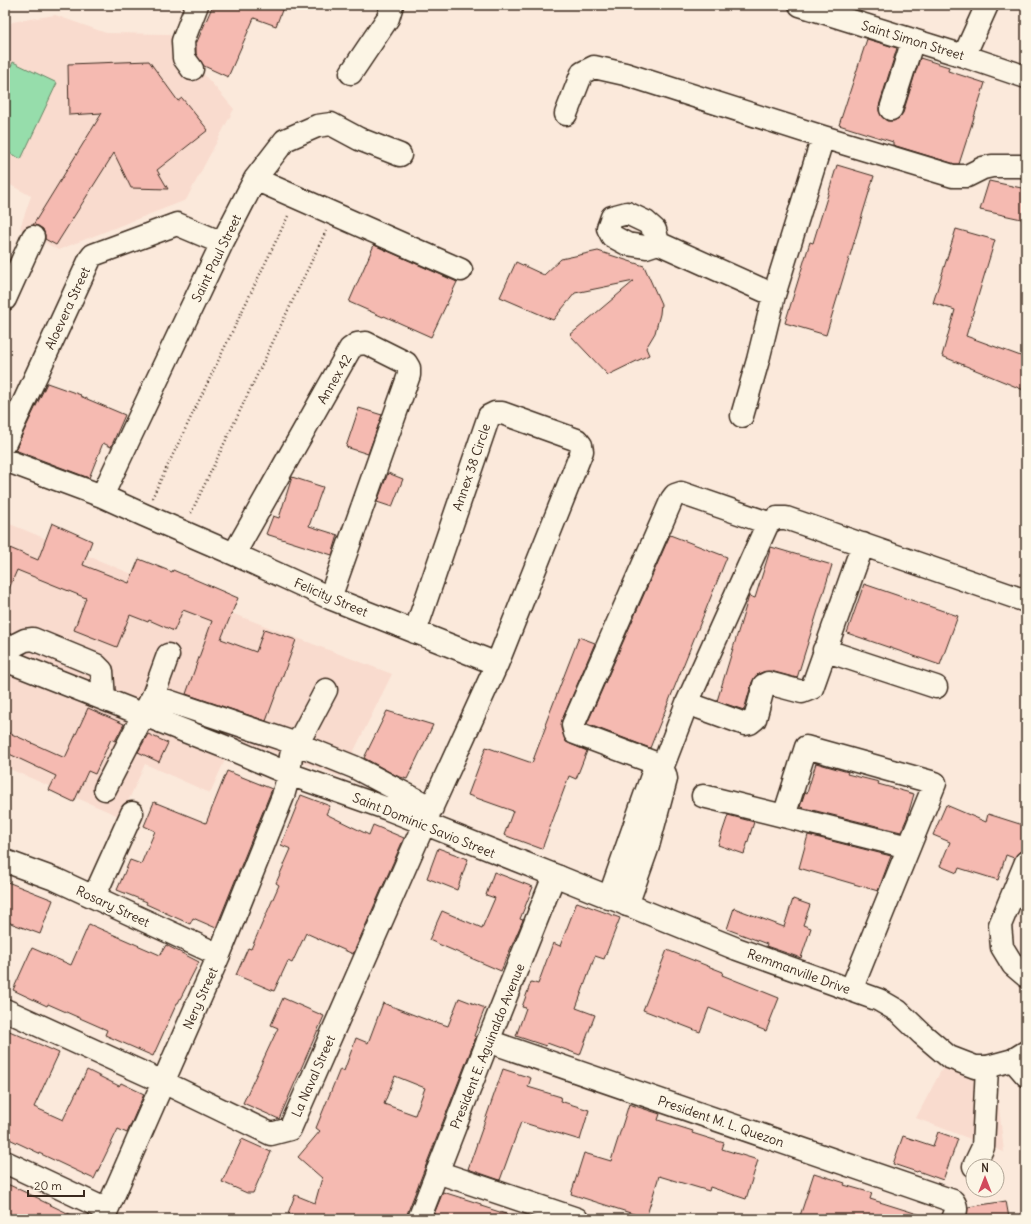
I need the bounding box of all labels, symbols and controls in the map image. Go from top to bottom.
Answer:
street label: Saint Simon Street [859,17,967,64]
street label: Saint Paul Street [188,211,245,305]
street label: Aloevera Street [41,264,94,352]
street label: Annex 42 [313,351,355,407]
street label: Annex 38 Circle [449,421,494,513]
street label: Felicity Street [291,574,371,621]
street label: Saint Dominic Savio Street [350,789,498,862]
street label: Rosary Street [73,882,153,931]
street label: Remmanville Drive [745,945,853,998]
street label: President E. Aguinaldo Avenue [446,961,529,1131]
street label: Nery Street [179,964,222,1032]
street label: La Naval Street [288,1032,339,1120]
street label: President M. L. Quezon [655,1092,787,1151]
north arrow [965,1158,1005,1198]
text: N [981,1161,989,1175]
scale bar [28,1172,84,1198]
text: 20 m [34,1178,62,1193]

